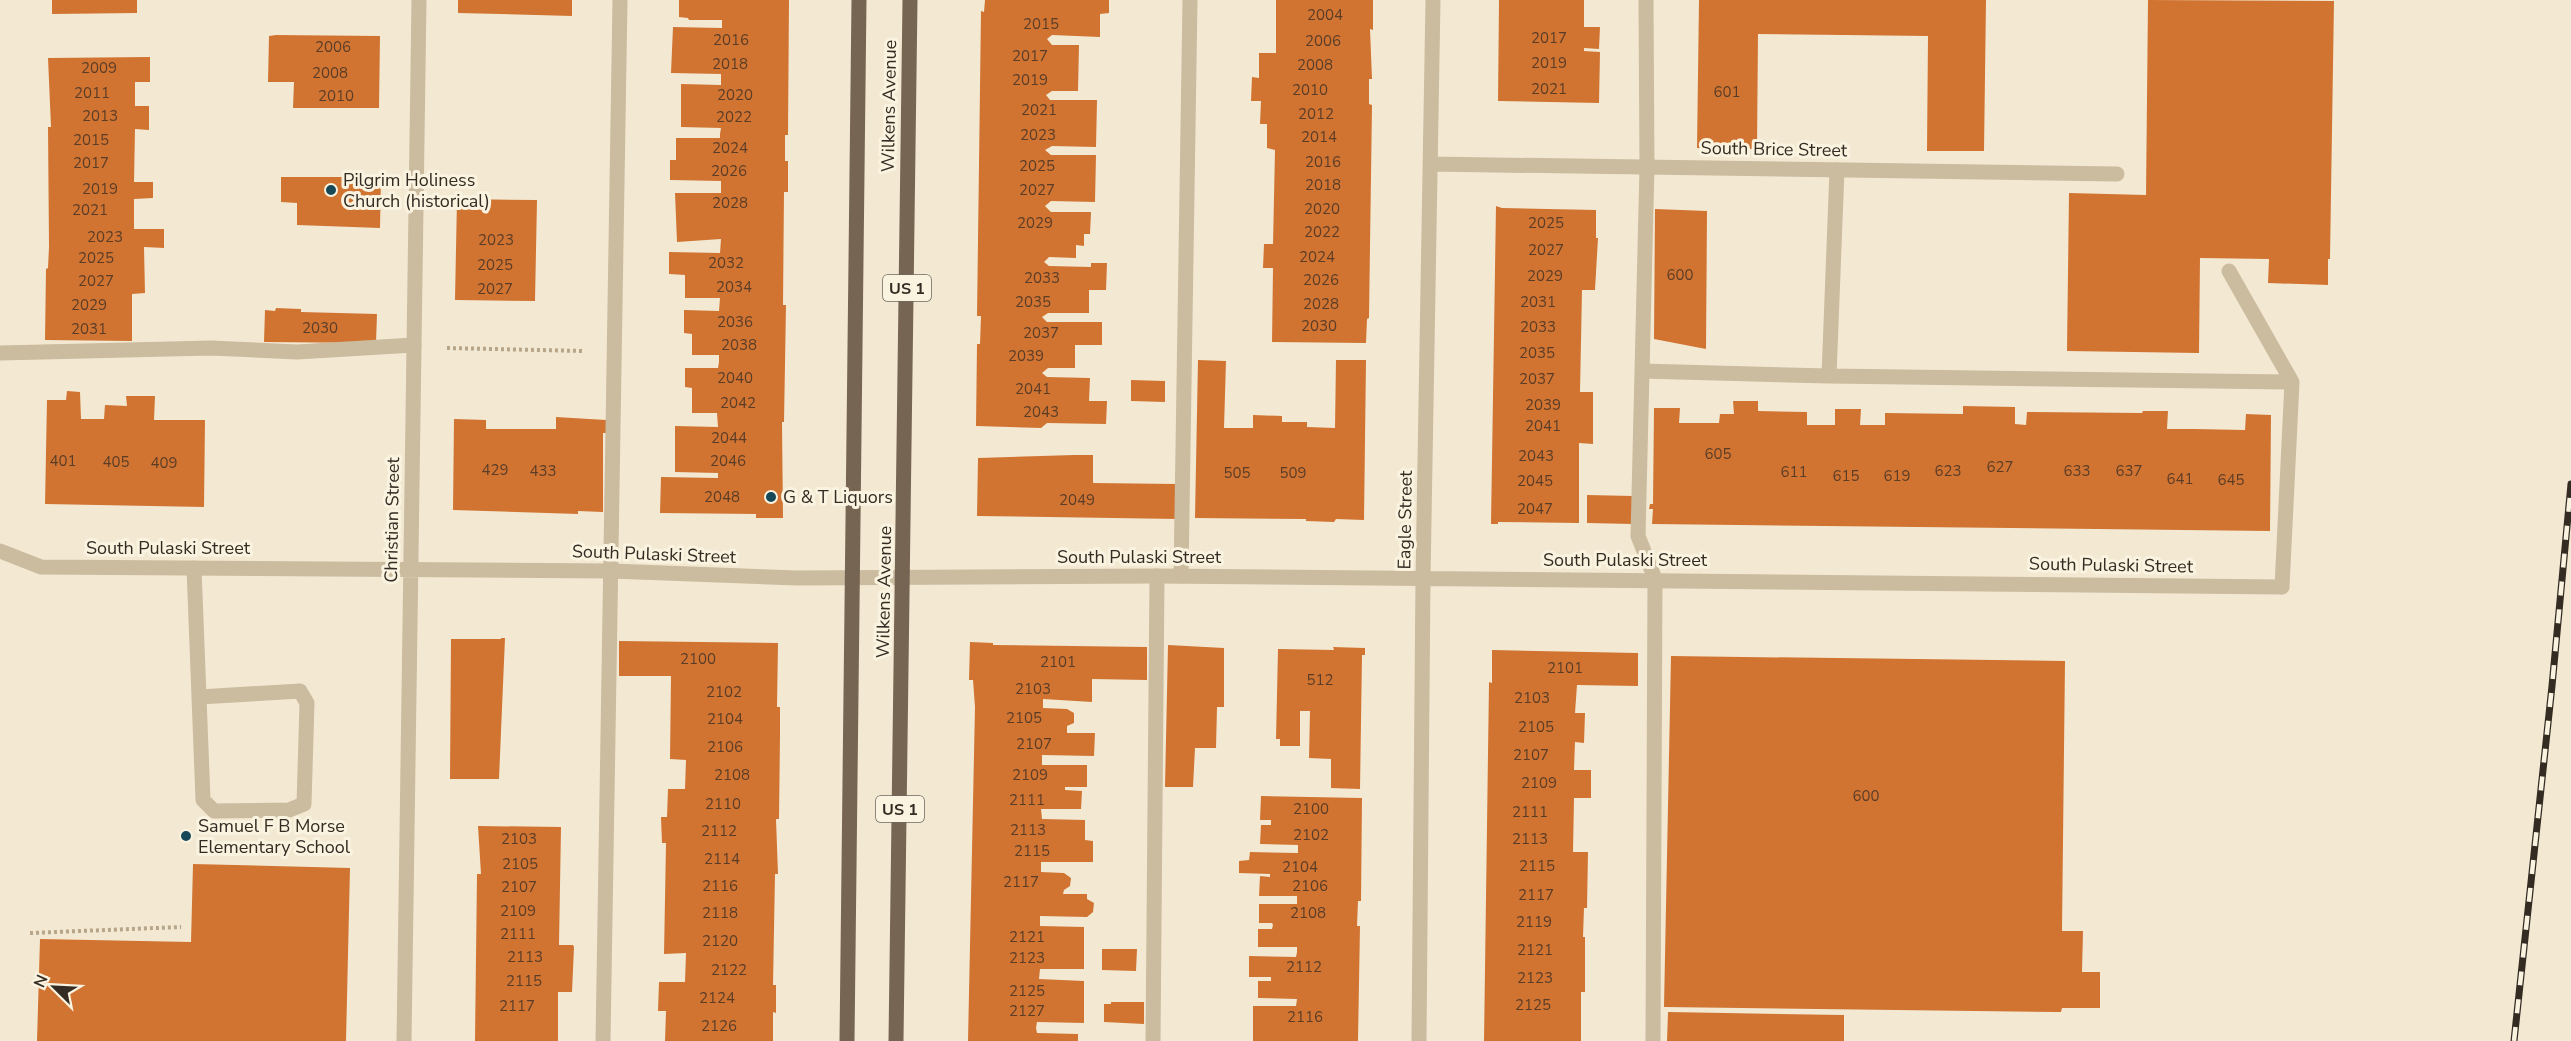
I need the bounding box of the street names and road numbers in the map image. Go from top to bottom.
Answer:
street label: Wilkens Avenue [876,40,902,172]
street label: South Brice Street [1701,136,1848,162]
road number: US 1 [883,275,931,301]
street label: Christian Street [379,456,405,583]
street label: Eagle Street [1392,470,1418,570]
street label: Wilkens Avenue [871,526,897,658]
street label: South Pulaski Street [86,536,251,560]
street label: South Pulaski Street [572,539,737,569]
street label: South Pulaski Street [1057,545,1222,569]
street label: South Pulaski Street [1543,548,1708,572]
street label: South Pulaski Street [2029,552,2194,578]
road number: US 1 [876,796,924,822]

